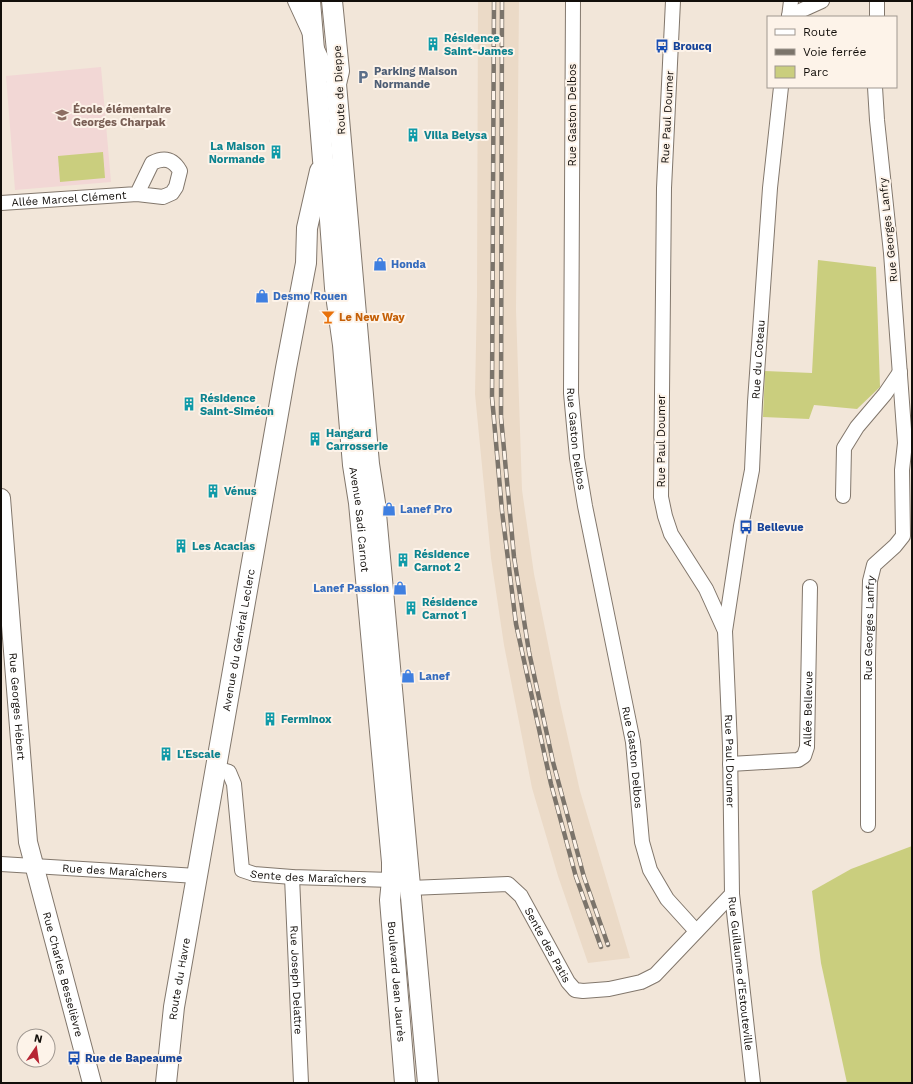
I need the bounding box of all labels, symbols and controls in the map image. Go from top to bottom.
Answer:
legend [767,16,897,88]
text: Route [803,25,837,39]
place label: Résidence Saint-James [444,32,514,58]
building icon: Résidence Saint-James [425,36,441,52]
bus stop icon: Broucq [654,38,670,54]
place label: Broucq [673,40,712,53]
street label: Route de Dieppe [331,45,348,135]
text: Voie ferrée [803,45,866,59]
street label: Rue Gaston Delbos [566,63,579,166]
place label: Parking Maison Normande [374,65,458,91]
text: Parc [803,65,829,79]
parking icon: Parking Maison Normande [355,69,371,85]
street label: Rue Paul Doumer [659,70,676,164]
place label: École élémentaire Georges Charpak [73,103,171,129]
school or university icon: École élémentaire Georges Charpak [54,107,70,123]
building icon: Villa Belysa [405,127,421,143]
place label: Villa Belysa [424,129,488,142]
place label: La Maison Normande [209,140,265,166]
building icon: La Maison Normande [268,144,284,160]
street label: Rue Georges Lanfry [877,177,900,283]
street label: Allée Marcel Clément [11,189,127,209]
shop icon: Honda [372,256,388,272]
place label: Honda [391,258,426,271]
shop icon: Desmo Rouen [254,288,270,304]
place label: Desmo Rouen [273,290,347,303]
bar icon: Le New Way [320,309,336,325]
place label: Le New Way [339,311,406,324]
street label: Rue du Coteau [749,319,768,400]
street label: Rue Gaston Delbos [564,387,588,491]
place label: Résidence Saint-Siméon [200,392,274,418]
street label: Rue Paul Doumer [655,394,668,488]
building icon: Résidence Saint-Siméon [181,396,197,412]
place label: Hangard Carrosserie [326,427,388,453]
building icon: Hangard Carrosserie [307,431,323,447]
street label: Avenue Sadi Carnot [346,466,371,573]
building icon: Vénus [205,483,221,499]
place label: Vénus [224,485,257,498]
shop icon: Lanef Pro [381,501,397,517]
place label: Lanef Pro [400,503,453,516]
bus stop icon: Bellevue [738,519,754,535]
place label: Bellevue [757,521,804,534]
building icon: Les Acacias [173,538,189,554]
place label: Les Acacias [192,540,255,553]
place label: Résidence Carnot 2 [414,548,470,574]
building icon: Résidence Carnot 2 [395,552,411,568]
street label: Avenue du Général Leclerc [220,568,258,712]
street label: Rue Georges Lanfry [862,574,878,681]
shop icon: Lanef Passion [392,580,408,596]
place label: Lanef Passion [313,582,389,595]
place label: Résidence Carnot 1 [422,596,478,622]
building icon: Résidence Carnot 1 [403,600,419,616]
street label: Rue Georges Hébert [6,652,28,761]
shop icon: Lanef [400,668,416,684]
place label: Lanef [419,670,450,683]
street label: Allée Bellevue [801,671,815,747]
street label: Rue Gaston Delbos [619,705,645,809]
building icon: Ferminox [262,711,278,727]
place label: Ferminox [281,713,332,726]
street label: Rue Paul Doumer [722,714,737,808]
building icon: L'Escale [158,746,174,762]
place label: L'Escale [177,748,221,761]
street label: Rue des Maraîchers [62,862,168,881]
street label: Sente des Maraîchers [248,867,367,886]
street label: Rue Guillaume d'Estouteville [725,896,755,1051]
street label: Sente des Patis [521,905,573,985]
street label: Rue Charles Besselièvre [40,910,85,1038]
street label: Boulevard Jean Jaurès [385,921,408,1043]
street label: Rue Joseph Delattre [287,925,305,1035]
street label: Route du Havre [167,937,193,1021]
north arrow [16,1028,56,1068]
text: N [33,1031,44,1046]
bus stop icon: Rue de Bapeaume [66,1050,82,1066]
place label: Rue de Bapeaume [85,1052,182,1065]

